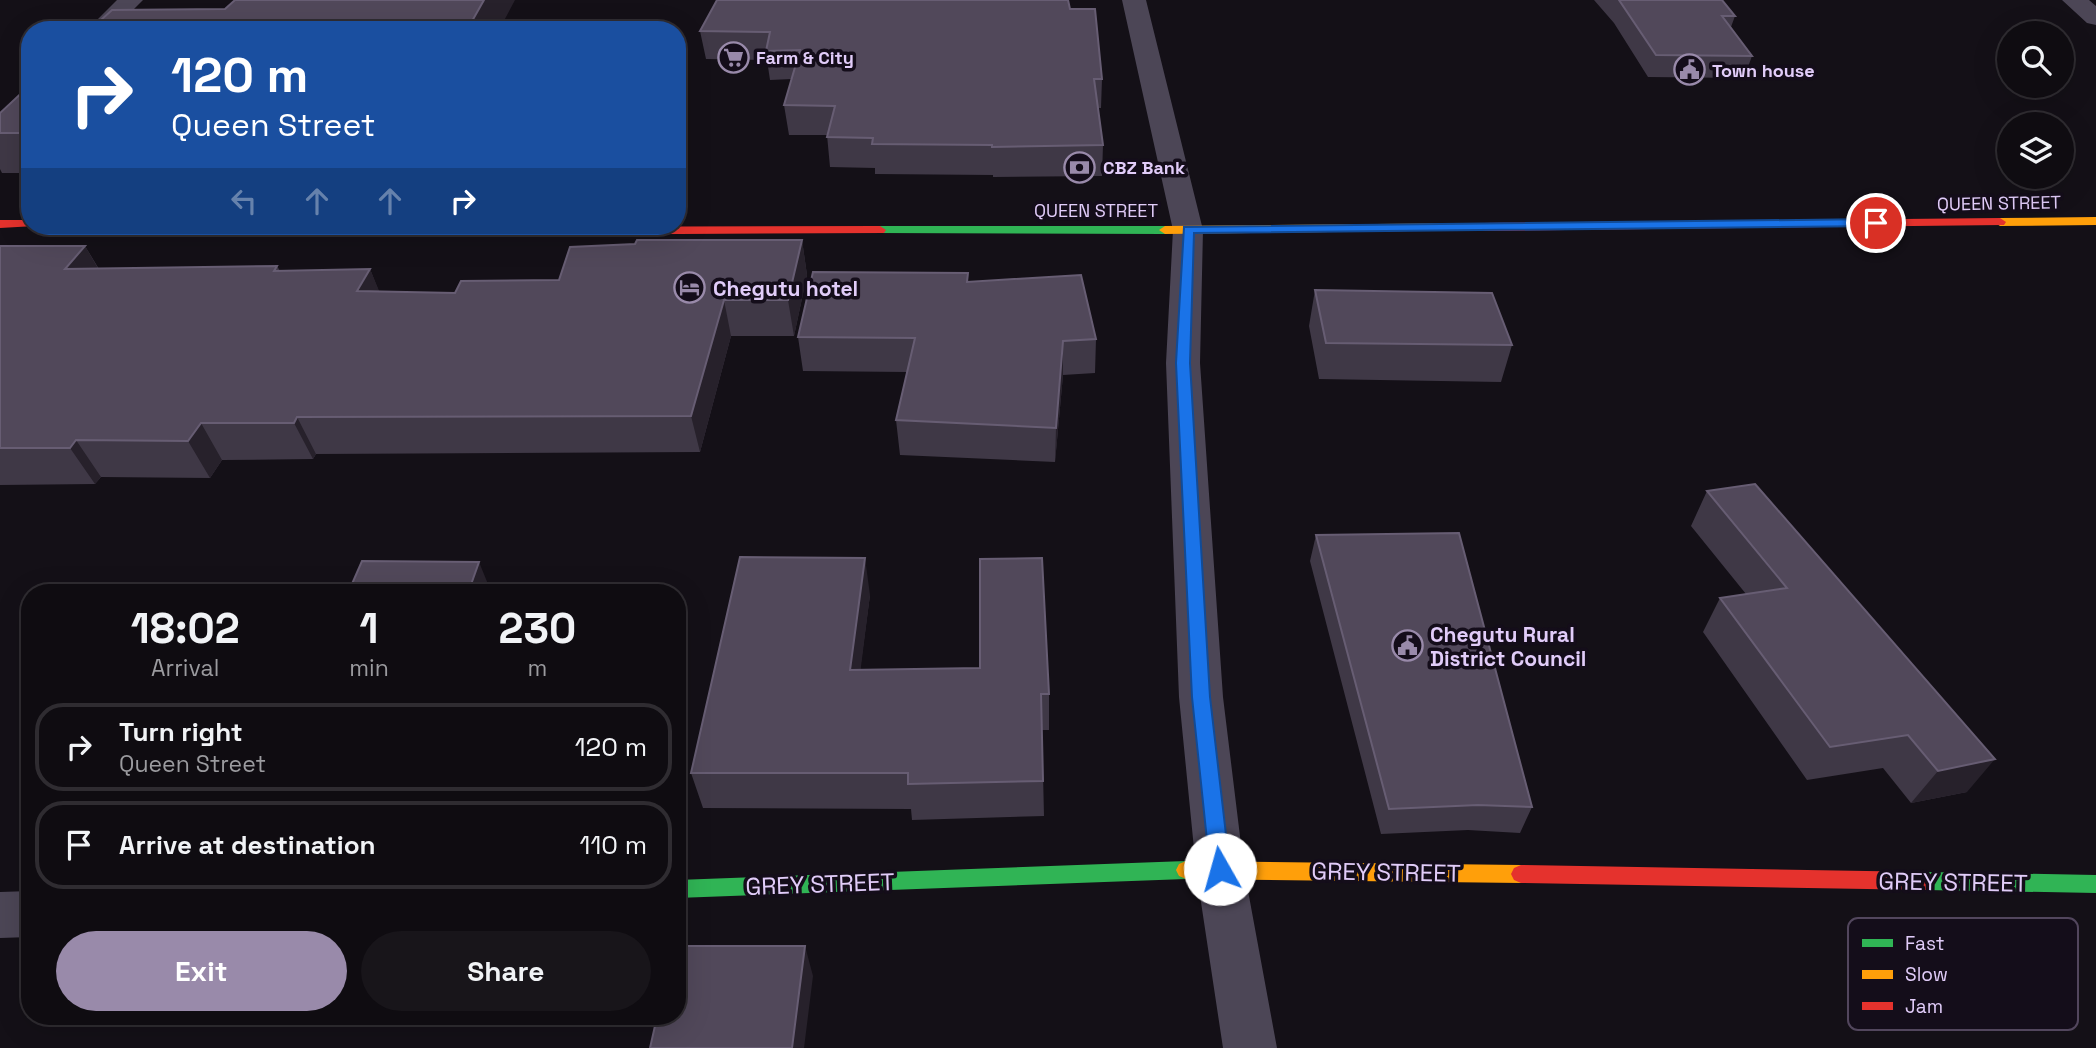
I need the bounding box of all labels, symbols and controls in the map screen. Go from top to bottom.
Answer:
map controls [1997,21,2074,189]
button: search [1997,21,2074,98]
supermarket icon: Farm & City [716,40,750,74]
text: 120 m [171,44,308,106]
place label: Farm & City [756,46,854,69]
icon: right [56,49,147,140]
public building icon: Town house [1672,53,1706,87]
place label: Town house [1712,59,1815,82]
text: Queen Street [171,105,376,145]
button: layers [1997,112,2074,189]
bank icon: CBZ Bank [1063,150,1097,184]
place label: CBZ Bank [1103,156,1185,179]
icon: left [225,182,263,220]
icon: ahead [298,182,336,220]
icon: ahead [371,182,409,220]
icon: right [444,182,482,220]
street label: QUEEN STREET [1937,190,2062,216]
pin [1846,193,1906,253]
street label: QUEEN STREET [1034,199,1158,222]
icon: arrive [1857,204,1895,242]
hotel icon: Chegutu hotel [673,271,707,305]
place label: Chegutu hotel [713,275,858,302]
text: 18:02 [131,602,240,655]
text: 1 [360,602,379,655]
text: 230 [499,602,576,655]
place label: Chegutu Rural District Council [1430,621,1586,672]
public building icon: Chegutu Rural District Council [1390,629,1424,663]
text: Arrival [151,653,219,683]
text: min [349,653,389,683]
text: m [528,653,547,683]
text: Turn right [119,715,243,749]
icon: right [60,728,98,766]
text: 120 m [575,730,647,764]
text: Queen Street [119,749,266,779]
icon: arrive [60,826,98,864]
text: Arrive at destination [119,828,376,862]
text: 110 m [580,828,647,862]
position arrow [1183,832,1257,906]
street label: GREY STREET [1311,855,1461,889]
street label: GREY STREET [1878,865,2028,899]
street label: GREY STREET [745,866,895,902]
legend [1848,918,2078,1030]
button: Exit [56,931,347,1011]
button: Share [361,931,651,1011]
text: Fast [1905,931,1945,956]
text: Slow [1905,962,1948,987]
text: Jam [1905,994,1943,1019]

